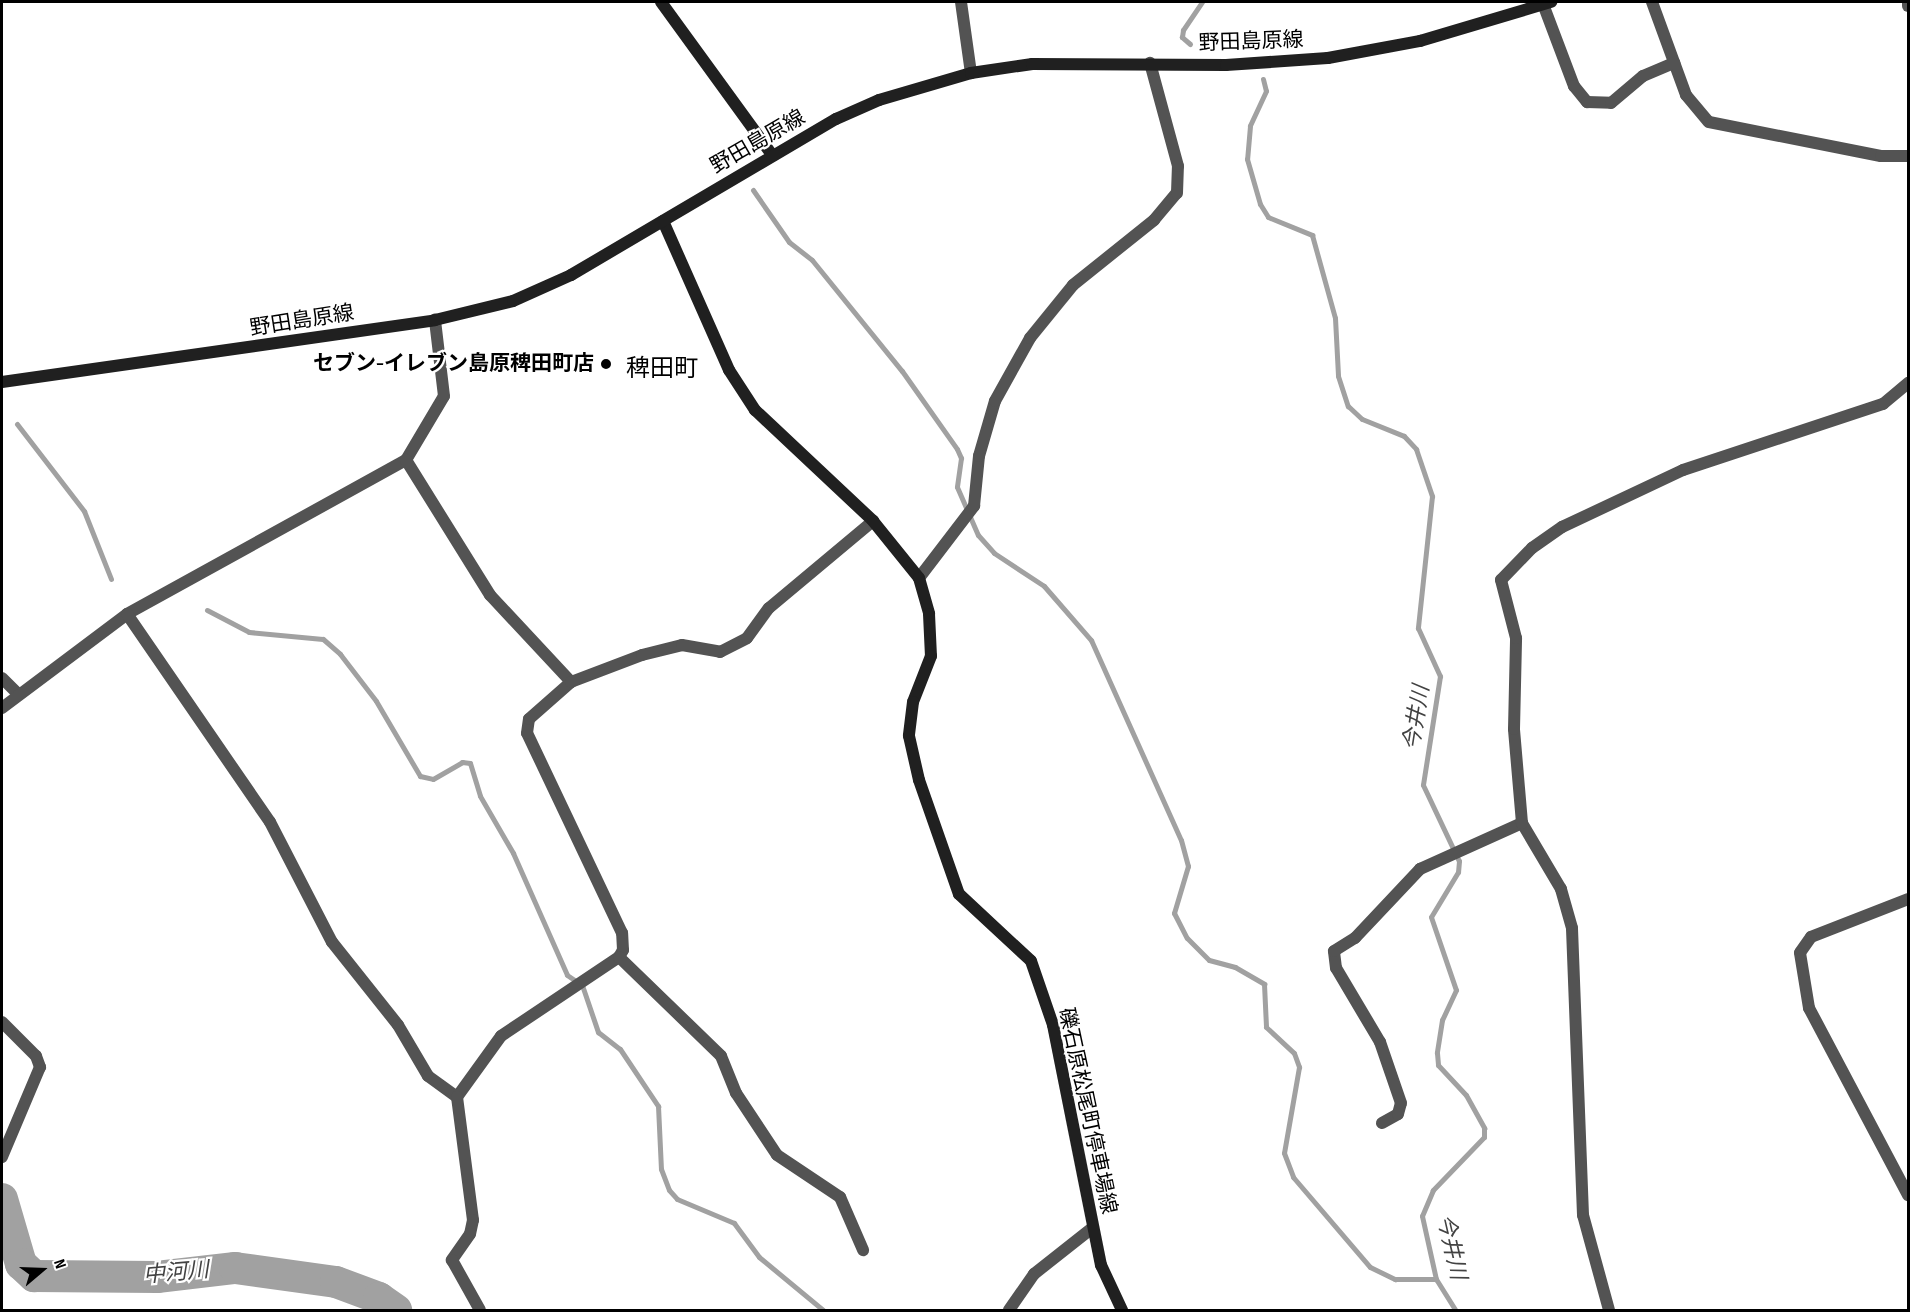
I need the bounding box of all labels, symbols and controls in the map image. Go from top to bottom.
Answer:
street label: 野田島原線 [1198,28,1304,56]
street label: 野田島原線 [706,105,810,179]
street label: 野田島原線 [248,300,356,342]
place label: セブン-イレブン島原稗田町店 [313,351,594,377]
district label: 稗田町 [626,355,698,383]
marker: セブン-イレブン島原稗田町店 [599,357,613,371]
water label: 今井川 [1399,683,1435,753]
street label: 礫石原松尾町停車場線 [1053,1006,1121,1216]
water label: 今井川 [1431,1212,1471,1282]
north arrow [12,1240,72,1300]
text: N [49,1257,70,1271]
water label: 中河川 [142,1257,210,1289]

